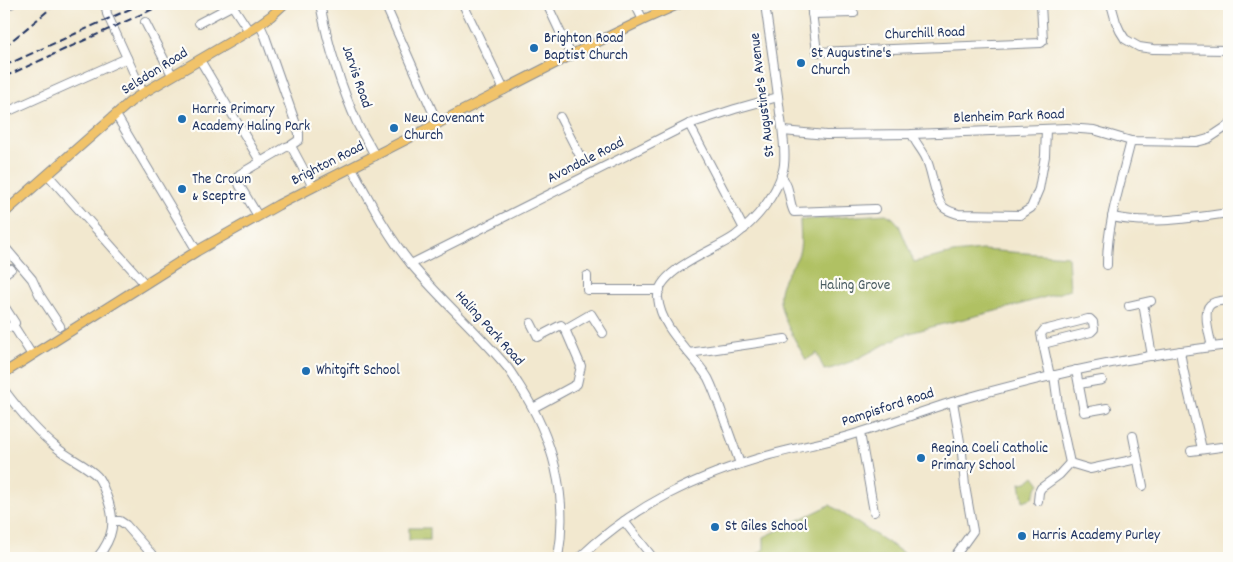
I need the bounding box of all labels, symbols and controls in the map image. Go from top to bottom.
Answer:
street label: Churchill Road [884,22,966,46]
place label: Brighton Road Baptist Church [544,28,628,67]
street label: St Augustine's Avenue [744,31,782,158]
marker: Brighton Road Baptist Church [528,42,540,54]
street label: Selsdon Road [117,43,193,101]
street label: Jarvis Road [335,43,377,111]
place label: St Augustine's Church [811,43,892,82]
marker: St Augustine's Church [795,57,807,69]
place label: Harris Primary Academy Haling Park [192,99,310,138]
street label: Blenheim Park Road [953,104,1065,130]
place label: New Covenant Church [404,108,485,147]
marker: Harris Primary Academy Haling Park [176,113,188,125]
marker: New Covenant Church [388,122,400,134]
street label: Avondale Road [544,132,628,190]
street label: Brighton Road [288,136,368,192]
place label: The Crown & Sceptre [192,169,251,208]
marker: The Crown & Sceptre [176,183,188,195]
park label: Haling Grove [820,275,891,297]
street label: Haling Park Road [449,286,529,372]
place label: Whitgift School [316,360,400,382]
marker: Whitgift School [300,365,312,377]
street label: Pampisford Road [839,383,937,433]
place label: Regina Coeli Catholic Primary School [931,438,1048,477]
marker: Regina Coeli Catholic Primary School [915,452,927,464]
place label: St Giles School [725,516,808,538]
marker: St Giles School [709,521,721,533]
place label: Harris Academy Purley [1032,525,1161,547]
marker: Harris Academy Purley [1016,530,1028,542]

